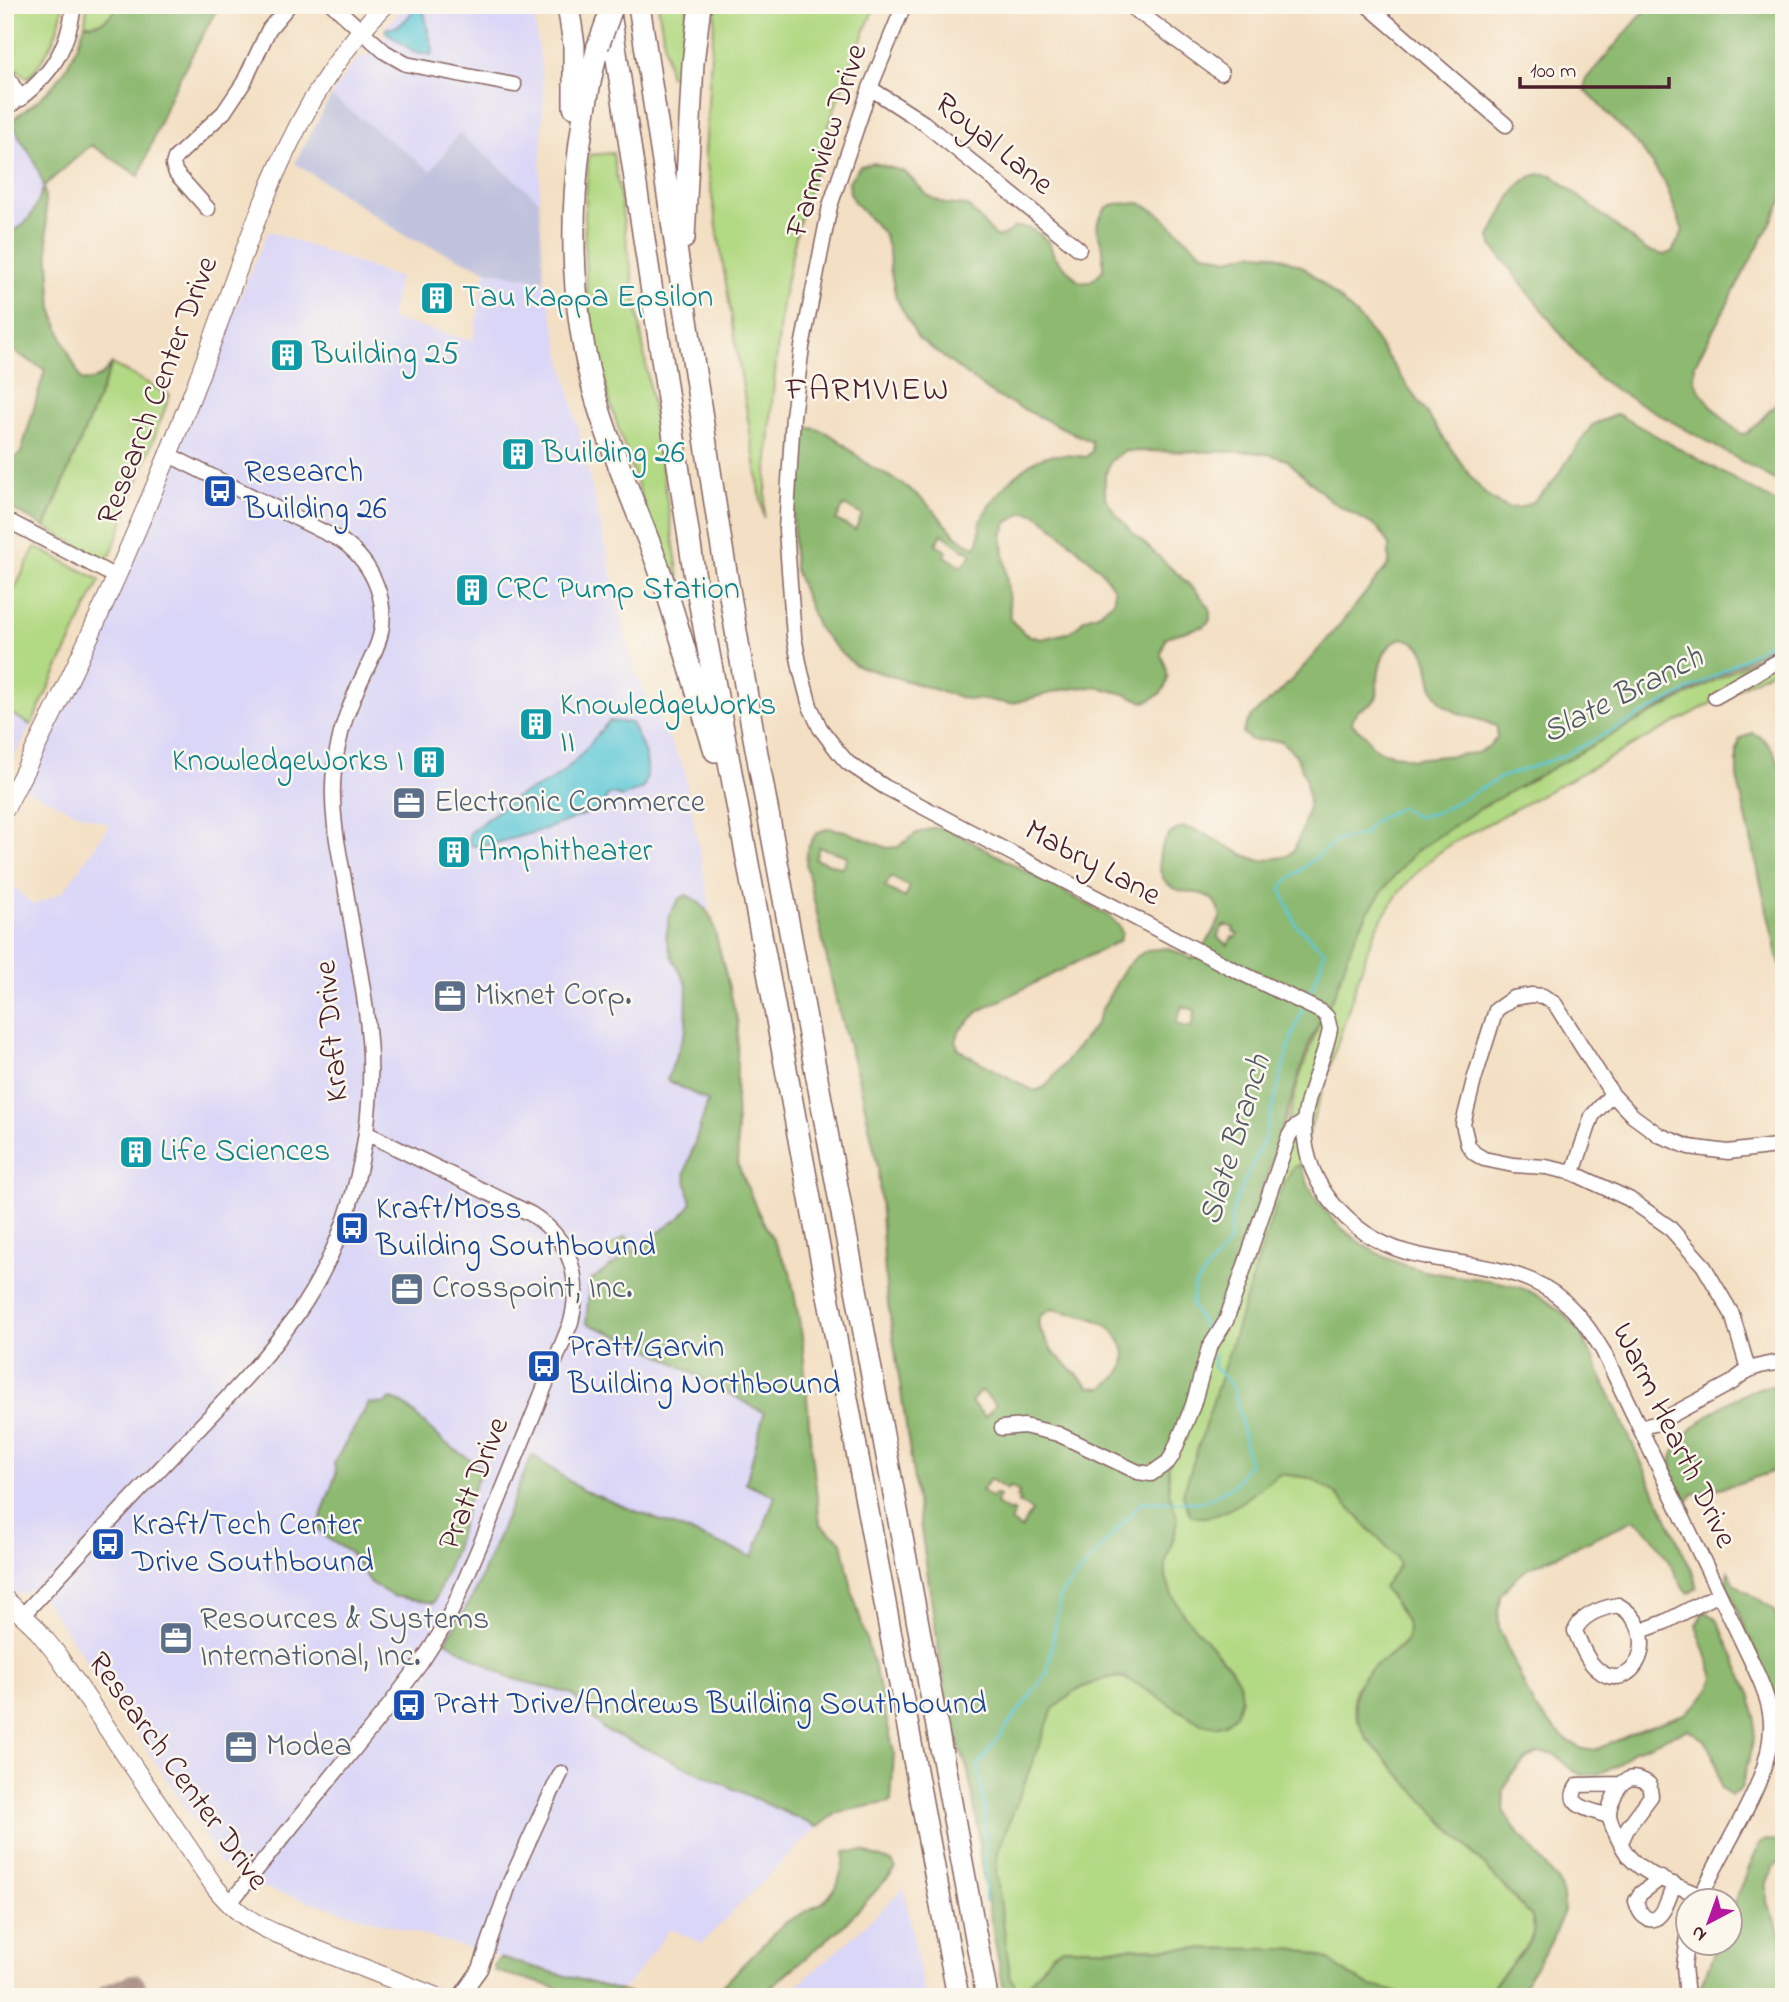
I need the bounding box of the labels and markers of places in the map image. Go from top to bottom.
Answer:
place label: Tau Kappa Epsilon [462,275,713,322]
building icon: Tau Kappa Epsilon [418,279,456,317]
place label: Building 25 [311,332,459,379]
building icon: Building 25 [268,336,306,374]
place label: Building 26 [541,431,685,478]
building icon: Building 26 [499,435,537,473]
place label: Research Building 26 [243,450,387,534]
bus stop icon: Research Building 26 [201,472,239,510]
place label: CRC Pump Station [496,567,740,614]
building icon: CRC Pump Station [453,571,491,609]
place label: KnowledgeWorks II [560,683,776,767]
building icon: KnowledgeWorks II [517,705,555,743]
place label: KnowledgeWorks I [172,739,404,786]
building icon: KnowledgeWorks I [410,743,448,781]
place label: Electronic Commerce [434,780,706,827]
office icon: Electronic Commerce [390,784,428,822]
place label: Amphitheater [478,829,653,876]
building icon: Amphitheater [435,833,473,871]
place label: Mixnet Corp. [475,973,631,1020]
office icon: Mixnet Corp. [431,977,469,1015]
place label: Life Sciences [160,1129,330,1176]
building icon: Life Sciences [117,1133,155,1171]
place label: Kraft/Moss Building Southbound [375,1187,656,1271]
bus stop icon: Kraft/Moss Building Southbound [333,1209,371,1247]
place label: Crosspoint, Inc. [432,1266,633,1313]
office icon: Crosspoint, Inc. [388,1270,426,1308]
place label: Pratt/Garvin Building Northbound [567,1325,840,1409]
bus stop icon: Pratt/Garvin Building Northbound [525,1347,563,1385]
place label: Kraft/Tech Center Drive Southbound [131,1503,374,1587]
bus stop icon: Kraft/Tech Center Drive Southbound [89,1525,127,1563]
place label: Resources & Systems International, Inc. [200,1597,489,1681]
office icon: Resources & Systems International, Inc. [157,1619,195,1657]
place label: Pratt Drive/Andrews Building Southbound [434,1682,987,1729]
bus stop icon: Pratt Drive/Andrews Building Southbound [390,1686,428,1724]
place label: Modea [266,1724,352,1771]
office icon: Modea [222,1728,260,1766]

